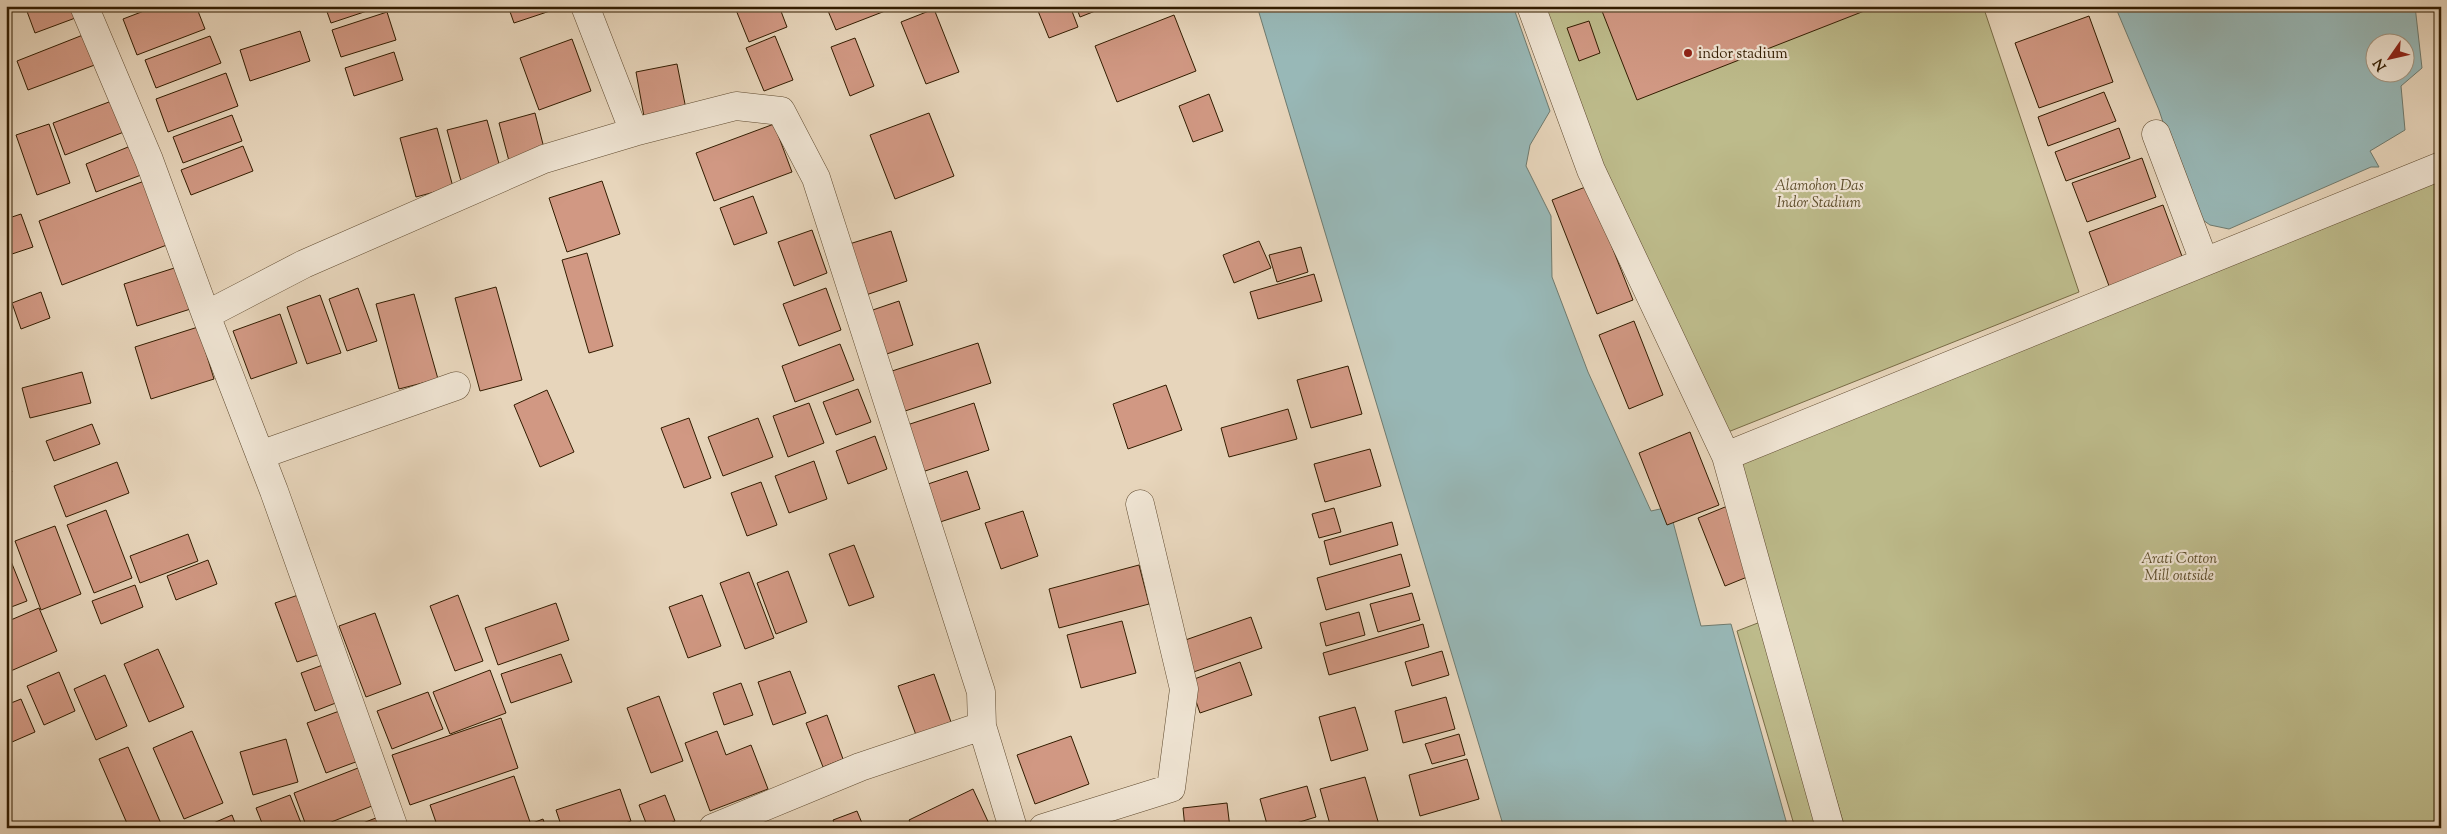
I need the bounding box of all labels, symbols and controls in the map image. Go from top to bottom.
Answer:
north arrow [2364,32,2414,82]
place label: indor stadium [1698,44,1788,65]
marker: indor stadium [1682,47,1694,59]
text: N [2369,54,2392,74]
park label: Alamohon Das Indor Stadium [1774,176,1864,214]
park label: Arati Cotton Mill outside [2141,549,2217,587]

